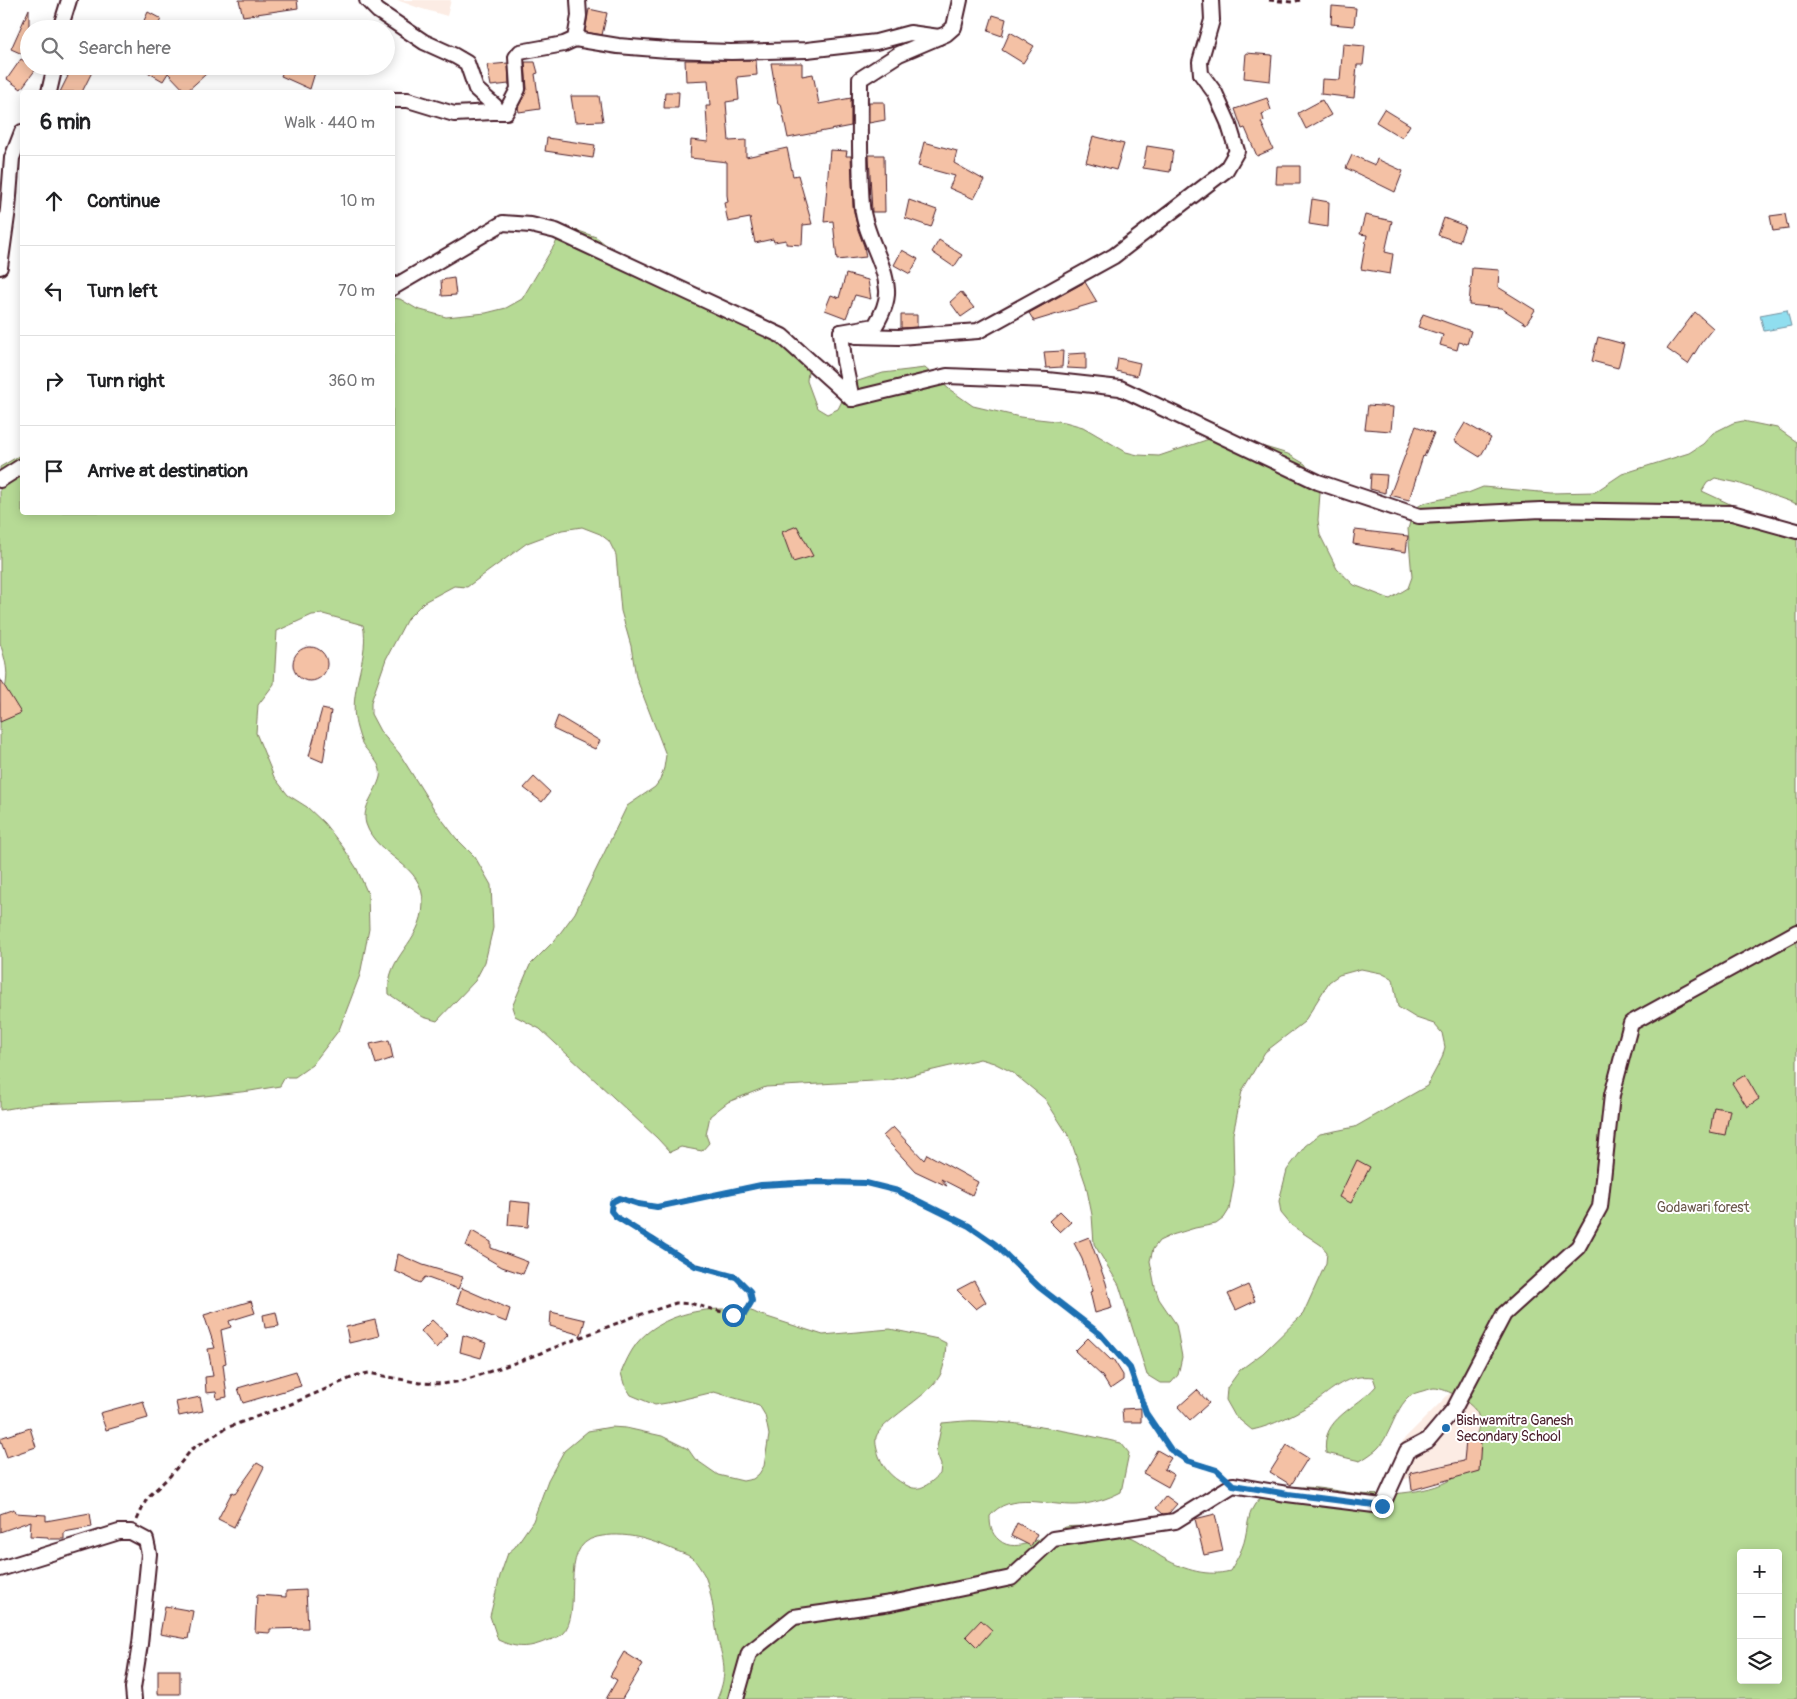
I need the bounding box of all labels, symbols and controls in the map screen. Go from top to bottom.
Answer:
search box [20,20,395,75]
icon: search [38,34,66,62]
text: Search here [78,36,171,60]
text: 6 min [40,109,91,136]
text: Walk · 440 m [284,113,375,133]
icon: ahead [40,187,68,215]
text: Continue [87,189,160,213]
text: 10 m [340,191,375,211]
icon: left [40,277,68,305]
text: Turn left [87,279,157,303]
text: 70 m [338,281,375,301]
icon: right [40,367,68,395]
text: Turn right [87,369,165,393]
text: 360 m [328,371,375,391]
icon: arrive [40,457,68,485]
text: Arrive at destination [87,459,248,483]
park label: Godawari forest [1657,1199,1750,1216]
route start [722,1304,745,1327]
place label: Bishwamitra Ganesh Secondary School [1456,1412,1573,1445]
marker: Bishwamitra Ganesh Secondary School [1440,1422,1452,1434]
route end [1371,1495,1394,1518]
map controls [1737,1549,1782,1684]
button: + [1737,1549,1782,1594]
button: − [1737,1594,1782,1639]
button: layers [1737,1639,1782,1684]

